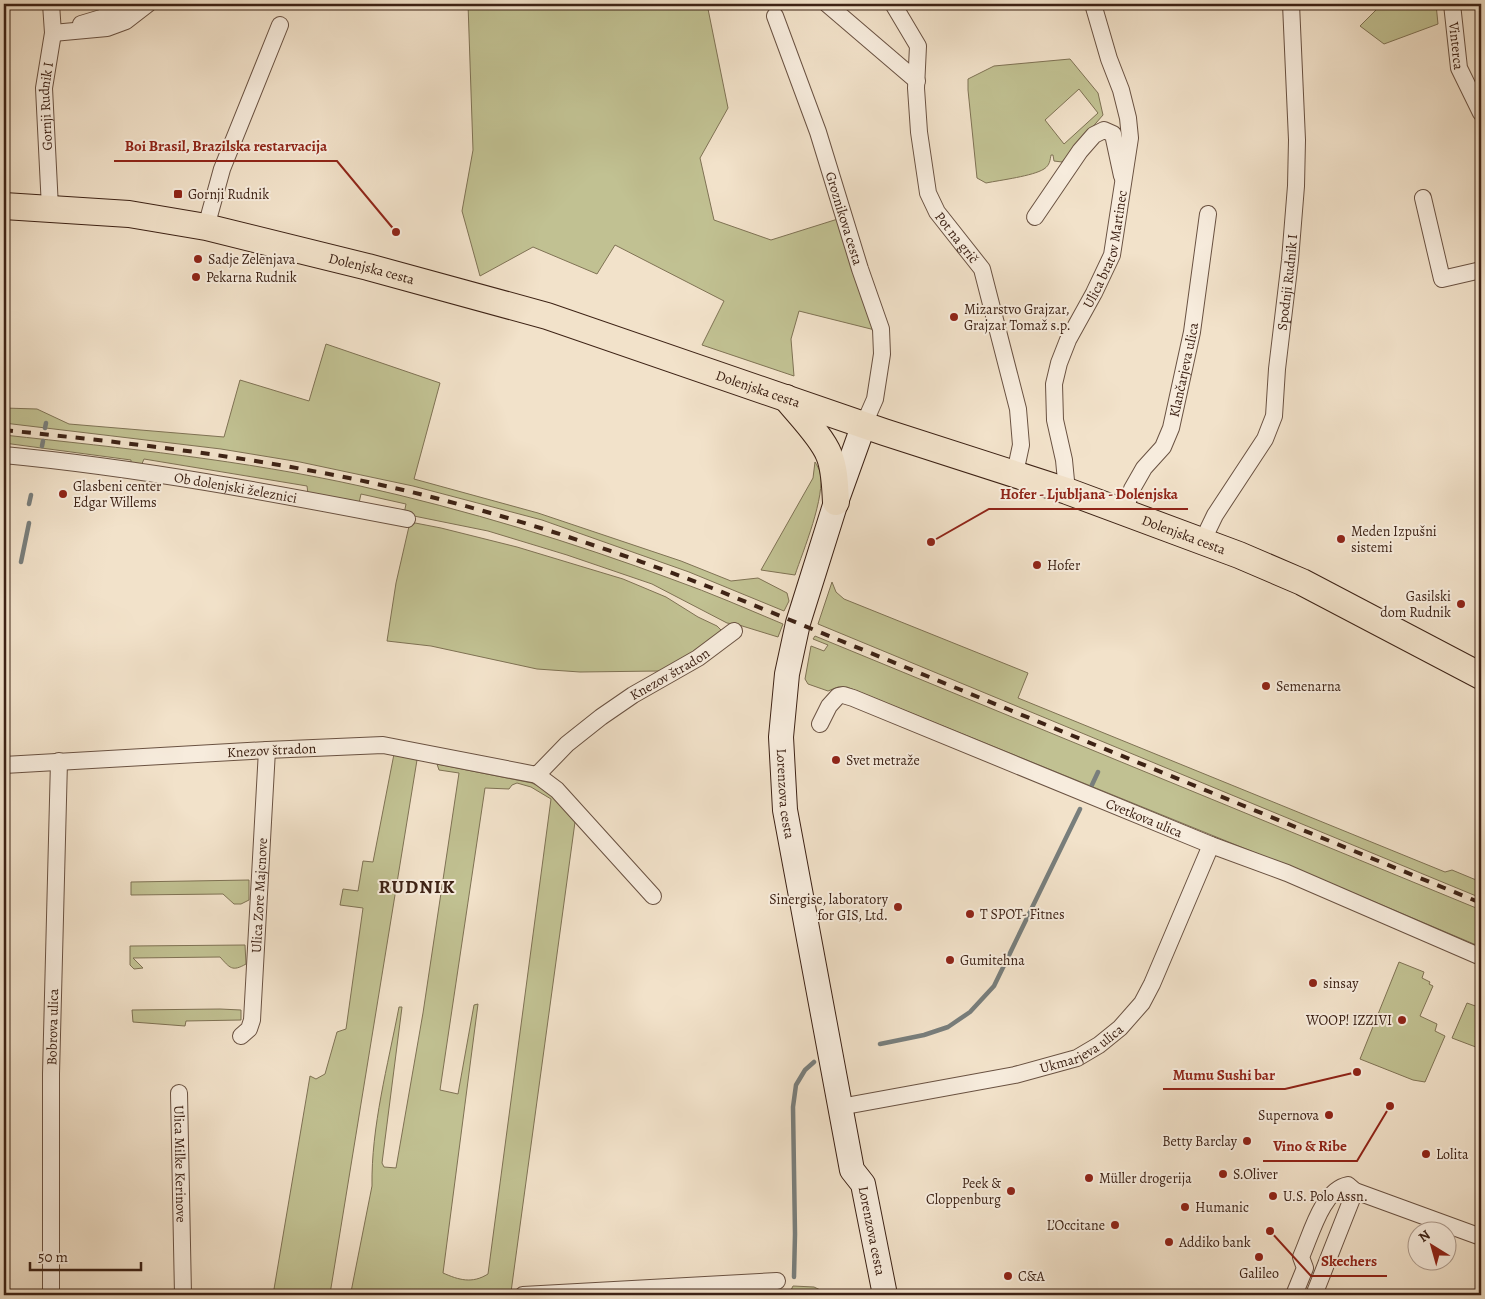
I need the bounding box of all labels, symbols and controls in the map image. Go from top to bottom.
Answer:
street label: Vinterca [1444,20,1468,71]
street label: Gornji Rudnik I [35,61,58,151]
callout: Boi Brasil, Brazilska restarvacija [114,131,337,161]
text: Boi Brasil, Brazilska restarvacija [125,136,328,156]
street label: Groznikova cesta [821,169,867,268]
place label: Gornji Rudnik [188,185,269,204]
marker: Gornji Rudnik [172,188,184,200]
street label: Ulica bratov Martinec [1078,189,1132,312]
street label: Pot na grič [930,208,983,267]
street label: Spodnji Rudnik I [1273,233,1302,332]
street label: Dolenjska cesta [326,249,417,289]
place label: Sadje Zelenjava [208,250,296,269]
marker: Sadje Zelenjava [192,253,204,265]
place label: Pekarna Rudnik [206,268,297,287]
marker: Pekarna Rudnik [190,271,202,283]
place label: Mizarstvo Grajzar, Grajzar Tomaž s.p. [964,300,1071,335]
marker: Mizarstvo Grajzar, Grajzar Tomaž s.p. [948,311,960,323]
street label: Klančarjeva ulica [1165,321,1203,419]
street label: Dolenjska cesta [713,366,803,413]
street label: Ob dolenjski železnici [173,468,299,508]
place label: Glasbeni center Edgar Willems [73,477,162,512]
callout: Hofer - Ljubljana - Dolenjska [989,479,1188,509]
text: Hofer - Ljubljana - Dolenjska [1000,484,1179,504]
marker: Glasbeni center Edgar Willems [57,488,69,500]
street label: Dolenjska cesta [1139,511,1229,559]
place label: Meden Izpušni sistemi [1351,522,1437,557]
marker: Meden Izpušni sistemi [1335,533,1347,545]
place label: Hofer [1047,556,1081,575]
marker: Hofer [1031,559,1043,571]
place label: Gasilski dom Rudnik [1380,587,1451,622]
marker: Gasilski dom Rudnik [1455,598,1467,610]
street label: Knezov štradon [626,643,714,705]
place label: Semenarna [1276,677,1342,696]
marker: Semenarna [1260,680,1272,692]
street label: Knezov štradon [227,739,317,762]
street label: Lorenzova cesta [772,748,799,841]
place label: Svet metraže [846,751,920,770]
marker: Svet metraže [830,754,842,766]
street label: Cvetkova ulica [1103,794,1186,843]
street label: Ulica Zore Majcnove [247,837,272,953]
district label: RUDNIK [379,874,455,900]
place label: Sinergise, laboratory for GIS, Ltd. [769,890,889,925]
marker: Sinergise, laboratory for GIS, Ltd. [892,901,904,913]
place label: T SPOT- Fitnes [980,905,1065,924]
marker: T SPOT- Fitnes [964,908,976,920]
place label: Gumitehna [960,951,1025,970]
marker: Gumitehna [944,954,956,966]
place label: sinsay [1323,974,1359,993]
marker: sinsay [1307,977,1319,989]
street label: Bobrova ulica [42,988,63,1066]
place label: WOOP! IZZIVI [1305,1011,1392,1030]
marker: WOOP! IZZIVI [1396,1014,1408,1026]
street label: Ukmarjeva ulica [1038,1020,1128,1078]
callout: Mumu Sushi bar [1163,1059,1285,1089]
text: Mumu Sushi bar [1173,1065,1275,1085]
street label: Ulica Milke Kerinove [169,1105,191,1223]
place label: Supernova [1258,1106,1319,1125]
marker: Supernova [1323,1109,1335,1121]
callout: Vino & Ribe [1263,1131,1357,1161]
place label: Betty Barclay [1162,1132,1238,1151]
marker: Betty Barclay [1241,1135,1253,1147]
text: Vino & Ribe [1272,1136,1347,1156]
place label: Lolita [1436,1145,1469,1164]
marker: Lolita [1420,1148,1432,1160]
place label: S.Oliver [1233,1165,1278,1184]
marker: S.Oliver [1217,1168,1229,1180]
place label: Müller drogerija [1099,1169,1192,1188]
marker: Müller drogerija [1083,1172,1095,1184]
place label: Peek & Cloppenburg [926,1174,1001,1209]
street label: Lorenzova cesta [854,1185,890,1278]
marker: Peek & Cloppenburg [1005,1185,1017,1197]
place label: U.S. Polo Assn. [1283,1187,1368,1206]
marker: U.S. Polo Assn. [1267,1190,1279,1202]
place label: Humanic [1195,1198,1249,1217]
marker: Humanic [1179,1201,1191,1213]
place label: L’Occitane [1046,1216,1105,1235]
marker: L’Occitane [1109,1219,1121,1231]
north arrow [1408,1222,1458,1272]
text: N [1415,1225,1434,1247]
place label: Addiko bank [1178,1233,1251,1252]
marker: Addiko bank [1163,1236,1175,1248]
scale bar [30,1239,141,1271]
callout: Skechers [1311,1246,1387,1276]
text: 50 m [38,1247,68,1267]
marker: Galileo [1253,1251,1265,1263]
text: Skechers [1321,1251,1377,1271]
place label: Galileo [1239,1264,1279,1283]
place label: C&A [1018,1267,1046,1286]
marker: C&A [1002,1270,1014,1282]

